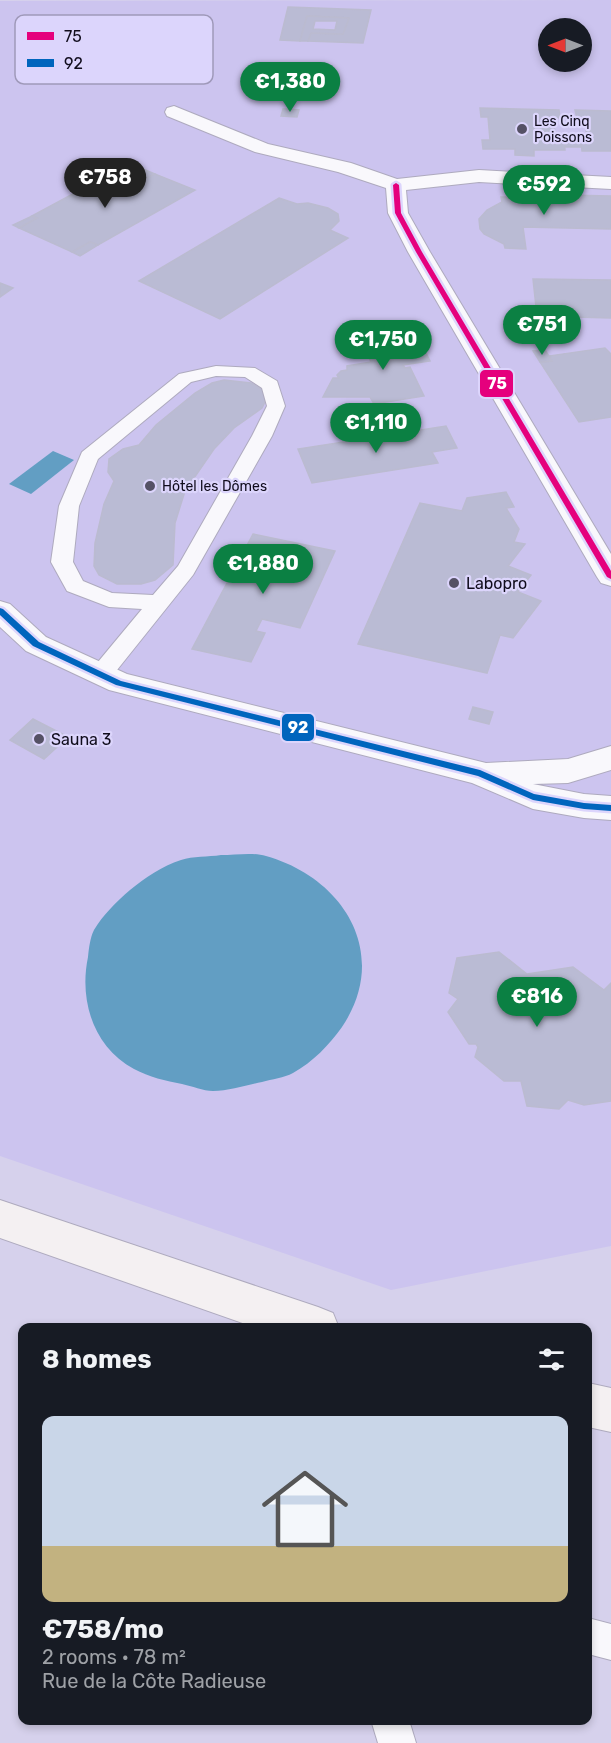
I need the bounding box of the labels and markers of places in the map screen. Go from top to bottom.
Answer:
pin: €1,380 [241,62,339,113]
place label: Les Cinq Poissons [534,113,592,146]
marker: Les Cinq Poissons [515,122,529,136]
pin: €758 [69,158,141,209]
pin: €592 [508,165,580,216]
pin: €751 [506,305,578,356]
pin: €1,750 [334,320,432,371]
pin: €1,110 [327,403,425,454]
place label: Hôtel les Dômes [162,478,267,495]
marker: Hôtel les Dômes [143,479,157,493]
pin: €1,880 [214,544,312,595]
place label: Labopro [466,574,527,593]
marker: Labopro [447,576,461,590]
place label: Sauna 3 [51,730,111,749]
marker: Sauna 3 [32,732,46,746]
pin: €816 [501,977,573,1028]

